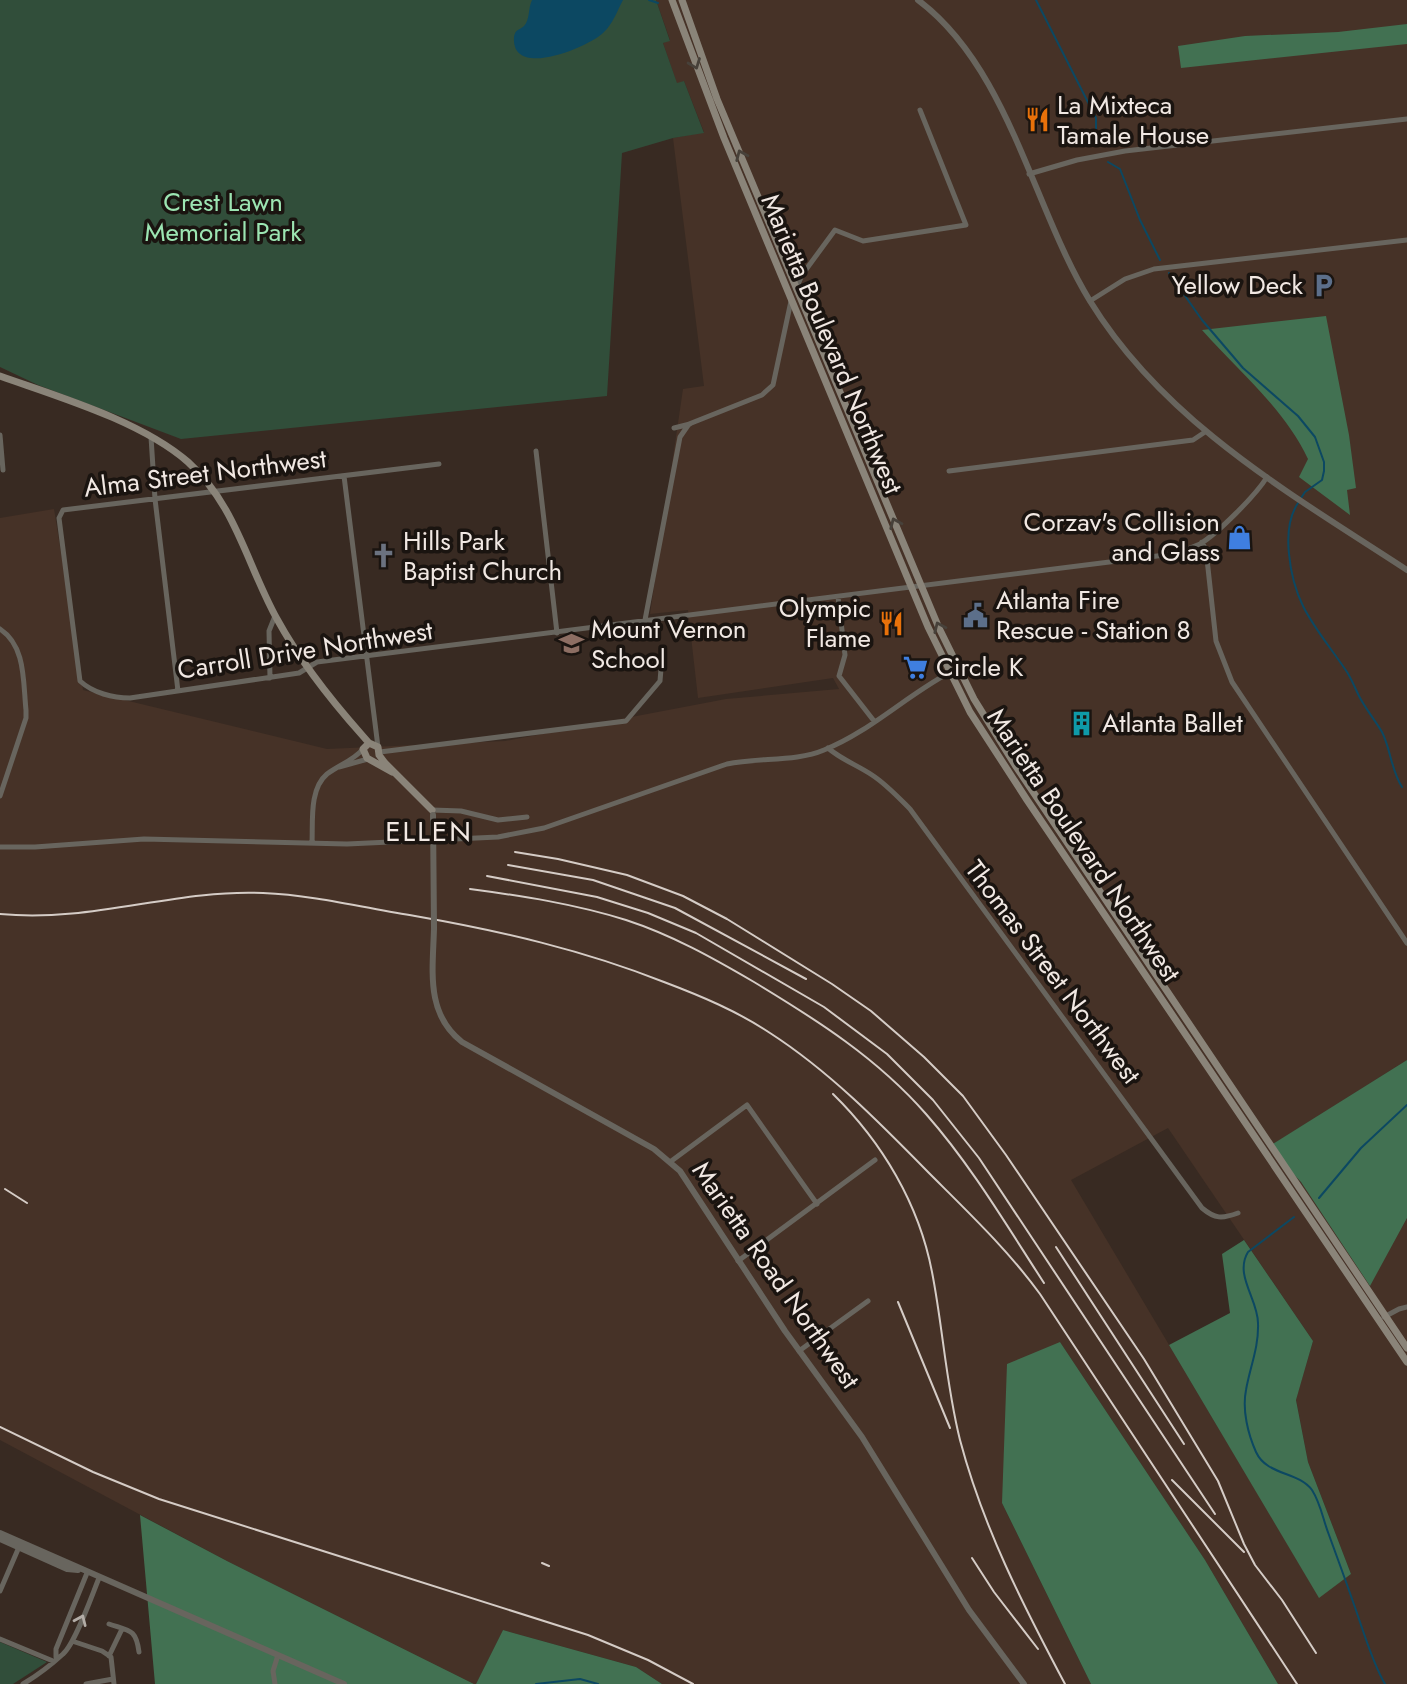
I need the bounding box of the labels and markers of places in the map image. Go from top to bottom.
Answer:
place label: La Mixteca Tamale House [1057,86,1209,154]
restaurant icon: La Mixteca Tamale House [1023,106,1051,134]
place label: Yellow Deck [1171,266,1304,304]
parking icon: Yellow Deck [1309,271,1337,299]
place label: Corzav's Collision and Glass [1024,503,1220,571]
place label: Hills Park Baptist Church [403,522,562,590]
shop icon: Corzav's Collision and Glass [1226,523,1254,551]
church icon: Hills Park Baptist Church [369,542,397,570]
place label: Atlanta Fire Rescue - Station 8 [996,581,1191,649]
place label: Olympic Flame [779,589,871,657]
public building icon: Atlanta Fire Rescue - Station 8 [962,601,990,629]
restaurant icon: Olympic Flame [877,609,905,637]
place label: Mount Vernon School [591,610,746,678]
school or university icon: Mount Vernon School [557,630,585,658]
place label: Circle K [936,648,1024,686]
supermarket icon: Circle K [902,653,930,681]
place label: Atlanta Ballet [1102,704,1243,742]
building icon: Atlanta Ballet [1068,709,1096,737]

